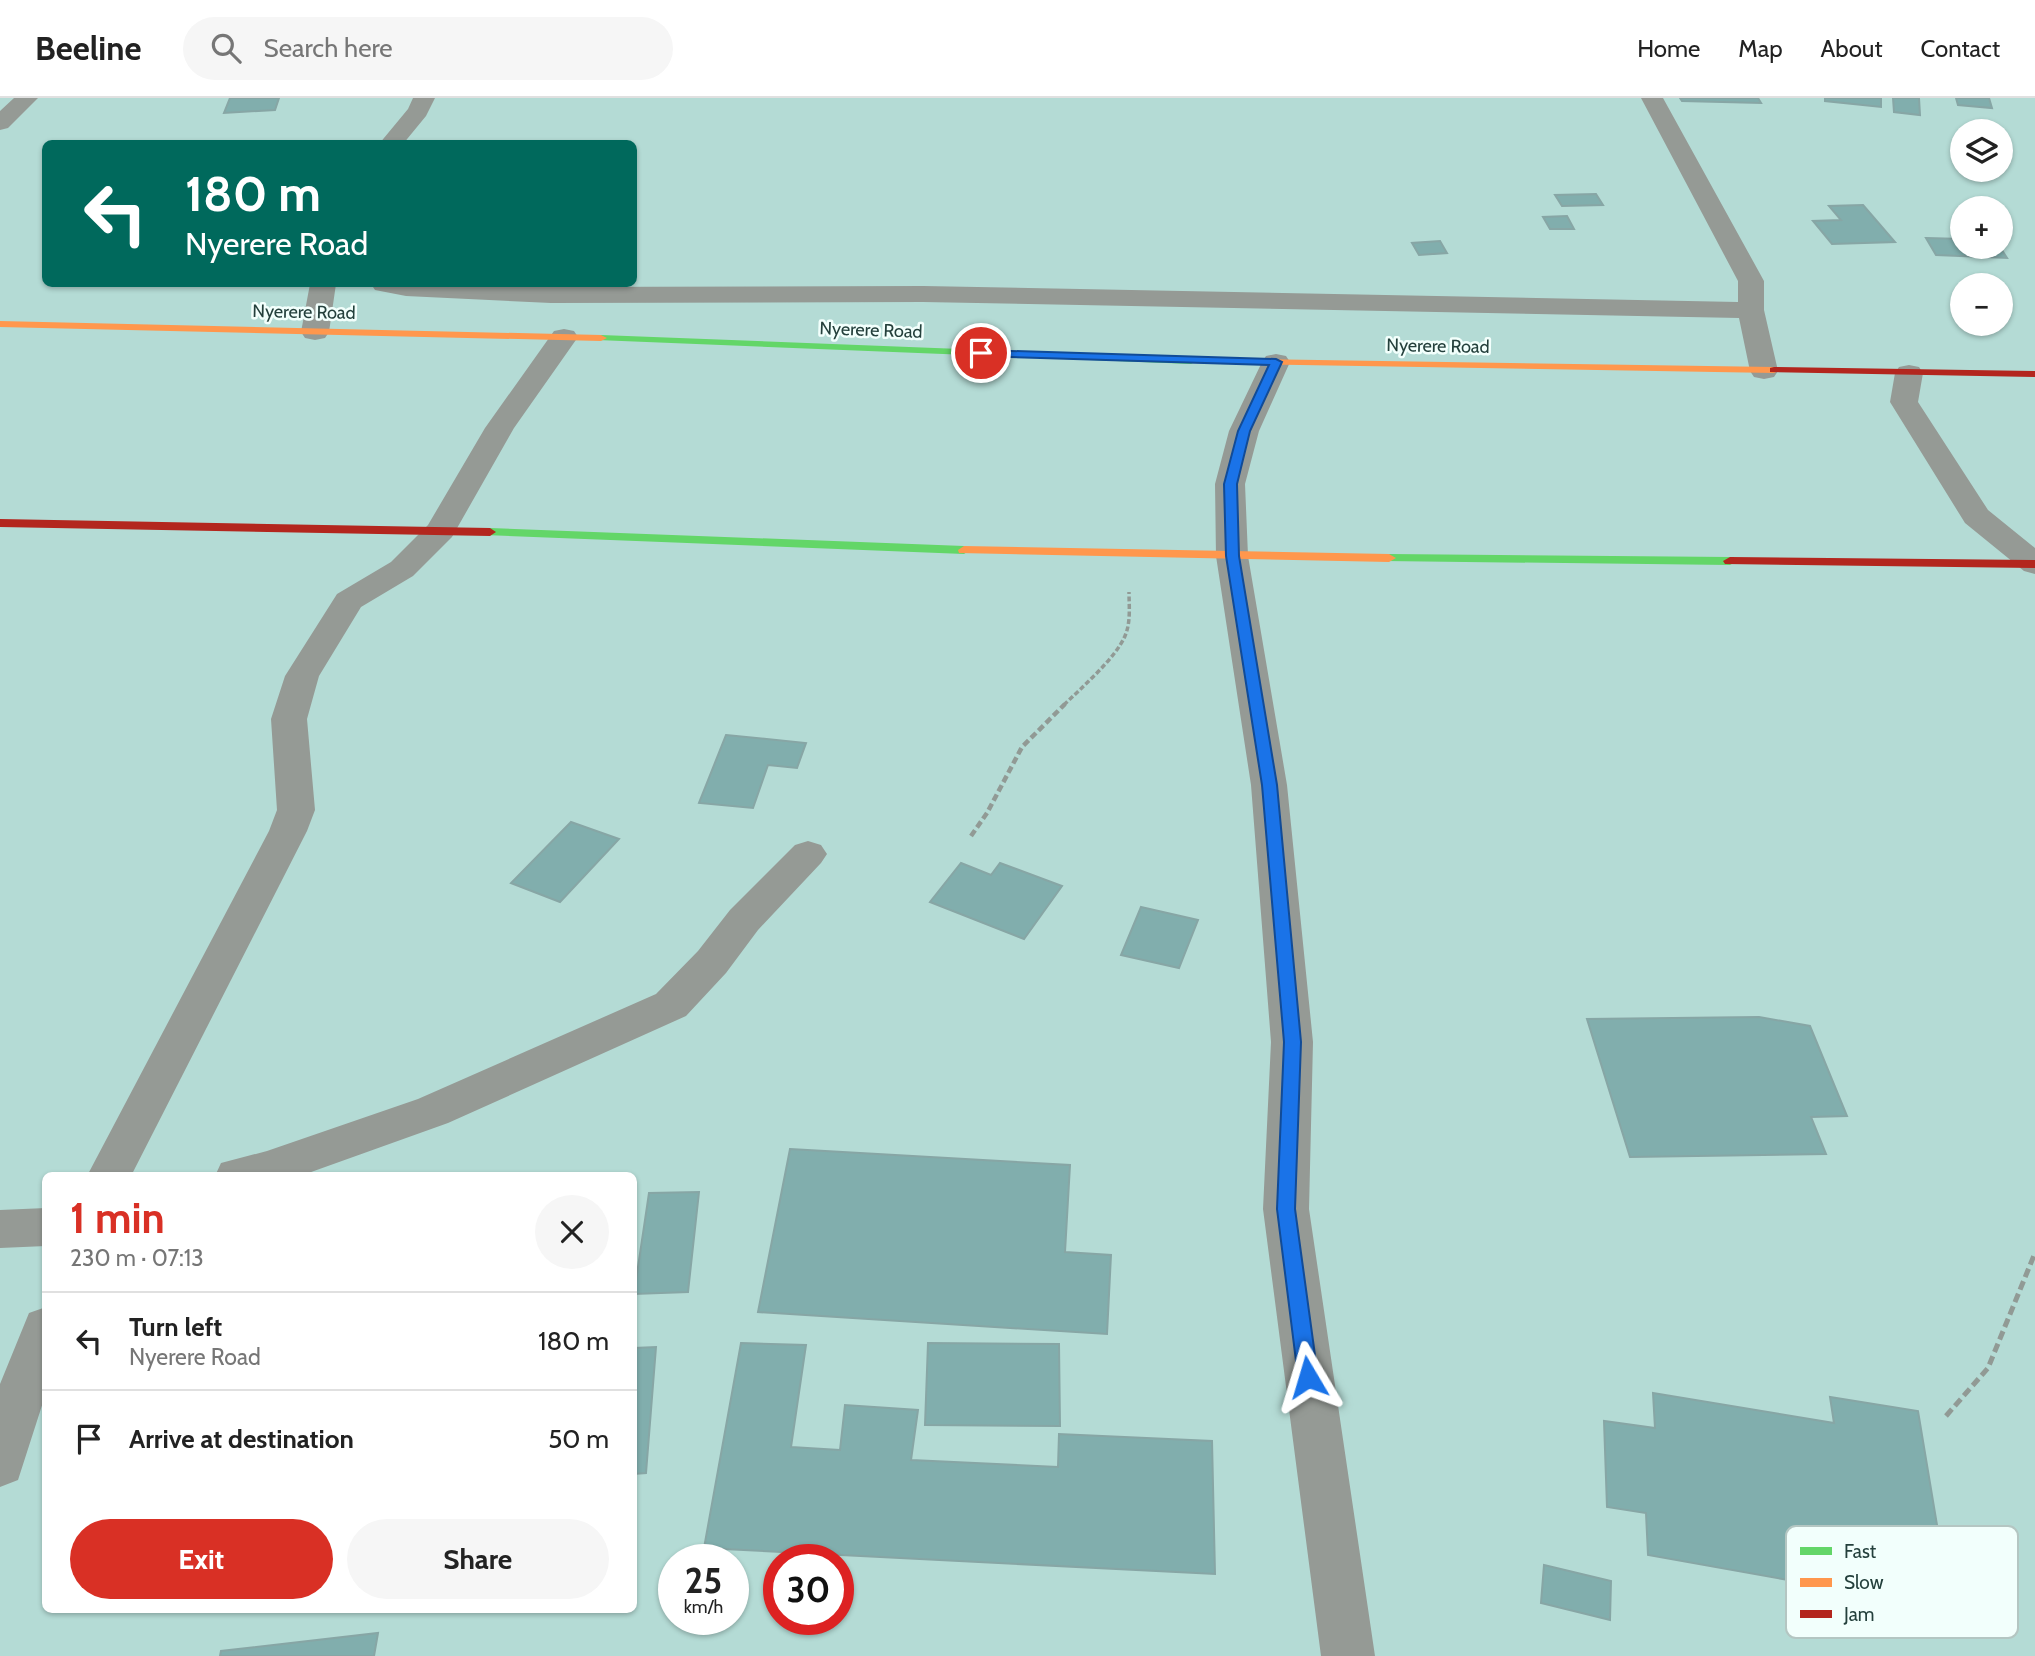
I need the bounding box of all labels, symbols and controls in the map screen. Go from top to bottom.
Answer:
search box [183,17,673,80]
text: Beeline [35,28,141,68]
icon: search [207,29,245,67]
text: Search here [263,32,393,64]
text: Home [1637,34,1700,63]
text: Map [1738,34,1783,63]
text: About [1821,34,1883,63]
text: Contact [1921,34,2000,63]
map controls [1950,119,2013,336]
button: layers [1950,119,2013,182]
text: 180 m [185,164,321,223]
icon: left [70,168,161,259]
button: + [1950,196,2013,259]
text: Nyerere Road [185,224,368,263]
button: − [1950,273,2013,336]
street label: Nyerere Road [252,300,356,324]
street label: Nyerere Road [819,317,923,343]
pin [951,323,1011,383]
icon: arrive [962,334,1000,372]
street label: Nyerere Road [1386,334,1490,358]
text: 1 min [70,1192,165,1244]
button: close [535,1195,609,1269]
text: 230 m · 07:13 [70,1244,204,1272]
text: Turn left [129,1311,222,1343]
icon: left [70,1322,108,1360]
text: 180 m [538,1325,609,1357]
position arrow [1271,1340,1345,1414]
text: Nyerere Road [129,1343,261,1371]
icon: arrive [70,1420,108,1458]
text: Arrive at destination [129,1423,354,1455]
text: 50 m [548,1423,609,1455]
button: Exit [70,1519,333,1599]
button: Share [347,1519,609,1599]
legend [1786,1526,2018,1638]
text: Fast [1844,1540,1877,1563]
speed limit sign: 30 [763,1544,854,1635]
text: 25 [685,1559,722,1602]
text: Slow [1844,1571,1884,1594]
text: km/h [684,1596,723,1618]
text: Jam [1843,1603,1874,1626]

